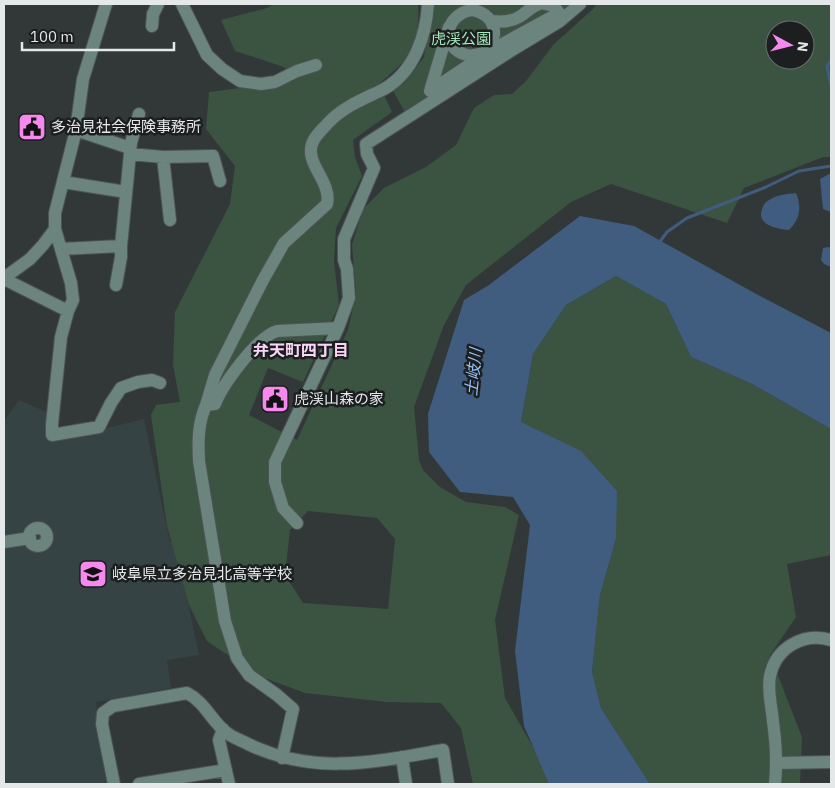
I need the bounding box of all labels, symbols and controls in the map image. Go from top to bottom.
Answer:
scale bar [22,20,175,52]
north arrow [765,20,815,70]
text: 100 m [30,27,74,46]
park label: 虎渓公園 [431,29,491,48]
text: N [793,40,812,53]
public building icon: 多治見社会保険事務所 [17,112,47,142]
place label: 多治見社会保険事務所 [51,117,201,136]
district label: 弁天町四丁目 [253,340,349,360]
water label: 土岐川 [461,345,486,397]
public building icon: 虎渓山森の家 [260,384,290,414]
place label: 虎渓山森の家 [294,389,384,408]
school or university icon: 岐阜県立多治見北高等学校 [78,559,108,589]
place label: 岐阜県立多治見北高等学校 [112,564,292,583]

